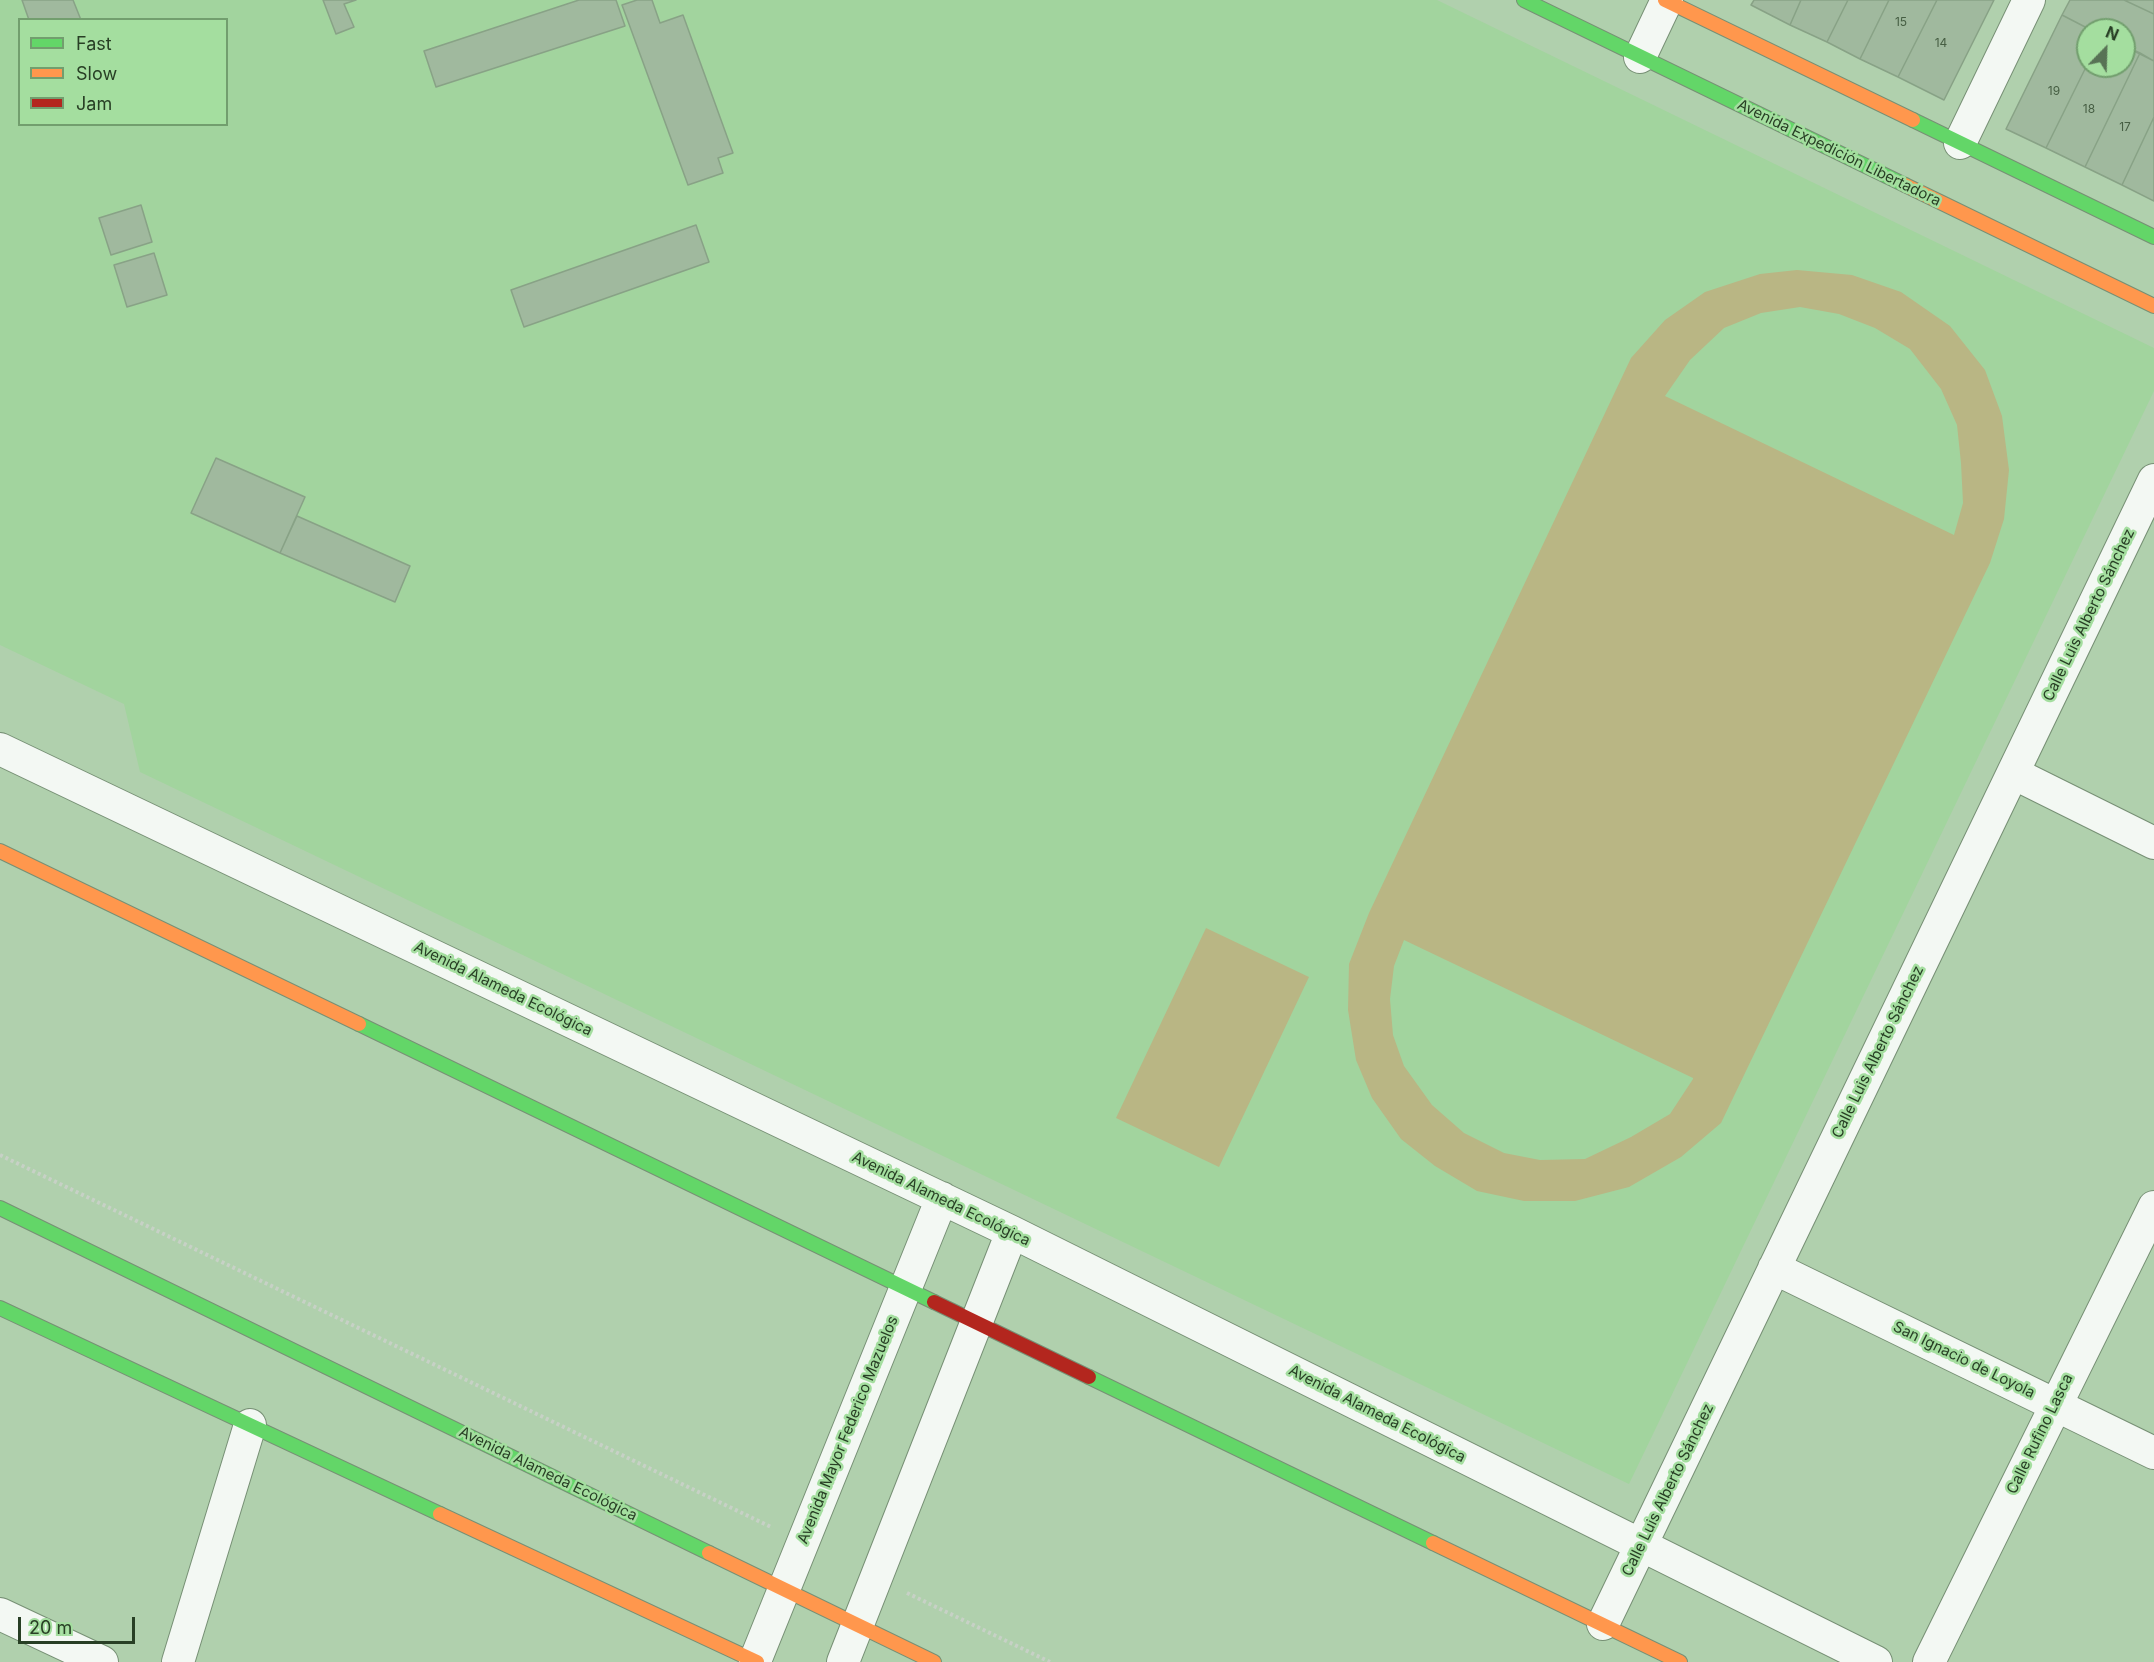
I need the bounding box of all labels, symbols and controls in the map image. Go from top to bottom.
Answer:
house number: 15 [1895,15,1907,29]
legend [18,18,228,126]
north arrow [2076,18,2136,78]
text: N [2103,22,2122,45]
text: Fast [76,33,112,54]
house number: 14 [1935,36,1947,50]
text: Slow [76,63,117,84]
house number: 19 [2048,84,2060,98]
text: Jam [76,93,112,114]
street label: Avenida Expedición Libertadora [1734,96,1944,210]
house number: 18 [2083,102,2095,116]
house number: 17 [2119,120,2131,134]
street label: Calle Luis Alberto Sánchez [2039,526,2139,704]
street label: Avenida Alameda Ecológica [411,938,595,1040]
street label: Calle Luis Alberto Sánchez [1828,963,1928,1141]
street label: Avenida Alameda Ecológica [849,1148,1033,1250]
street label: Avenida Mayor Federico Mazuelos [794,1314,902,1546]
street label: San Ignacio de Loyola [1890,1318,2038,1402]
street label: Avenida Alameda Ecológica [1286,1362,1468,1466]
street label: Calle Rufino Lasca [2003,1371,2077,1497]
street label: Calle Luis Alberto Sánchez [1618,1401,1718,1579]
street label: Avenida Alameda Ecológica [456,1423,640,1525]
scale bar [21,1605,138,1643]
text: 20 m [29,1617,72,1638]

